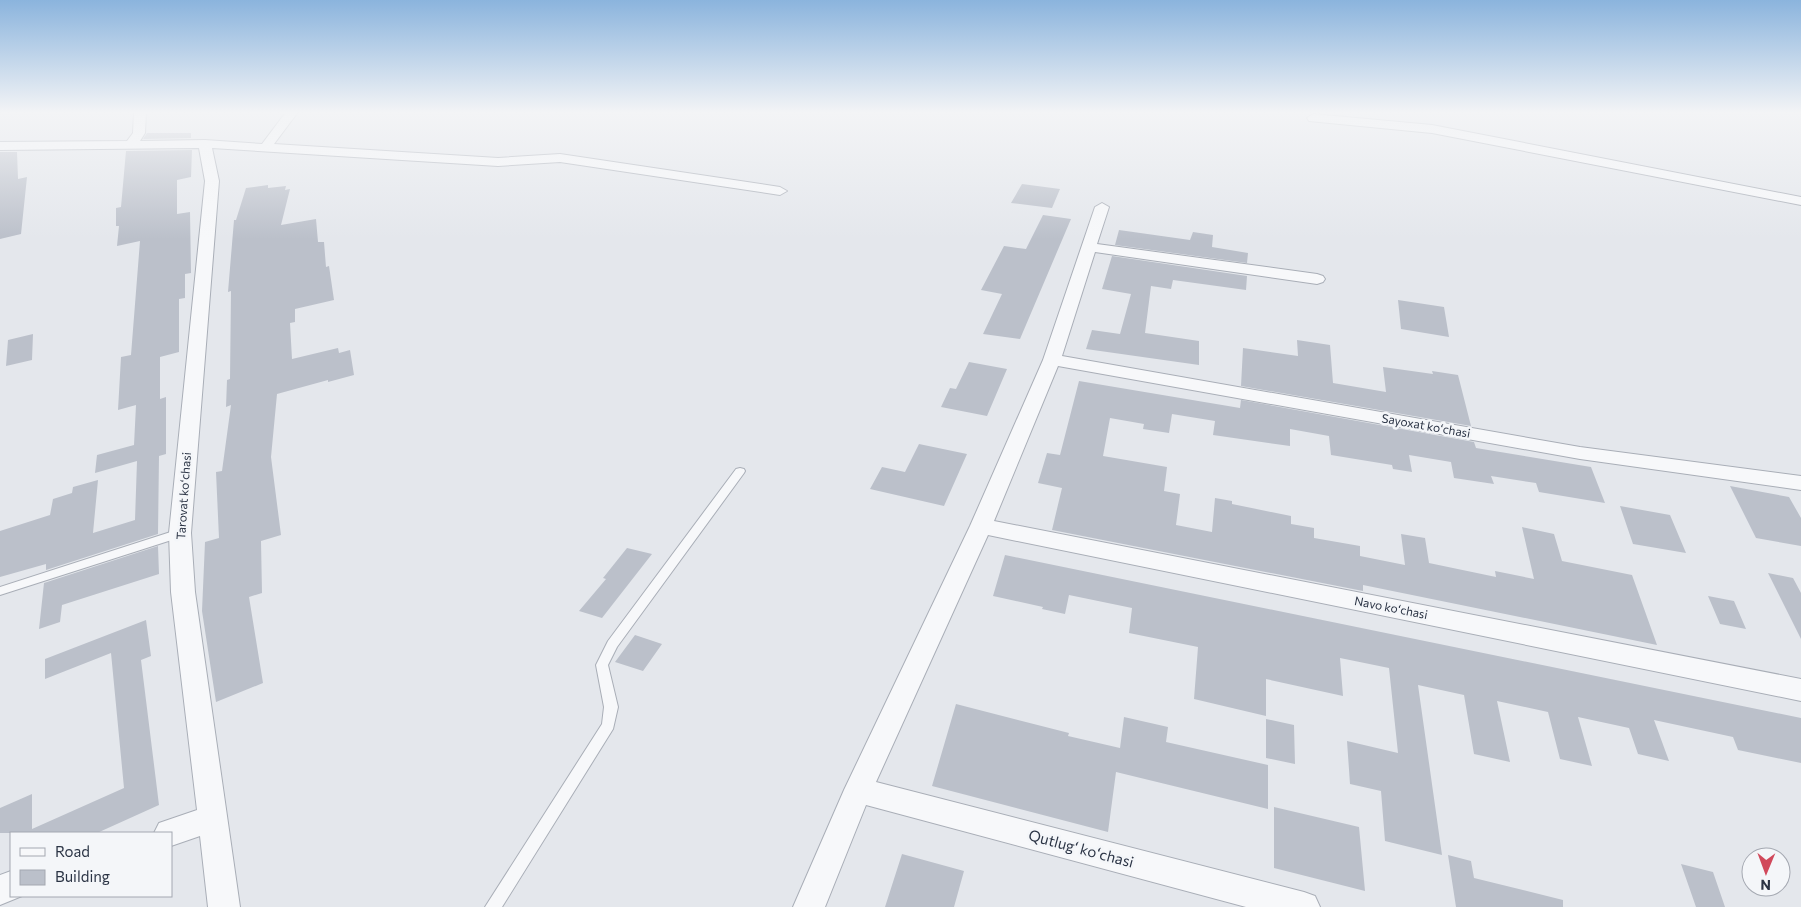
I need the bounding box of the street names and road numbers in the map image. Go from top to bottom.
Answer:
street label: Sayoxat koʻchasi [1381,410,1472,440]
street label: Tarovat koʻchasi [173,452,193,540]
street label: Navo koʻchasi [1353,593,1429,621]
street label: Qutlugʻ koʻchasi [1027,825,1136,871]

